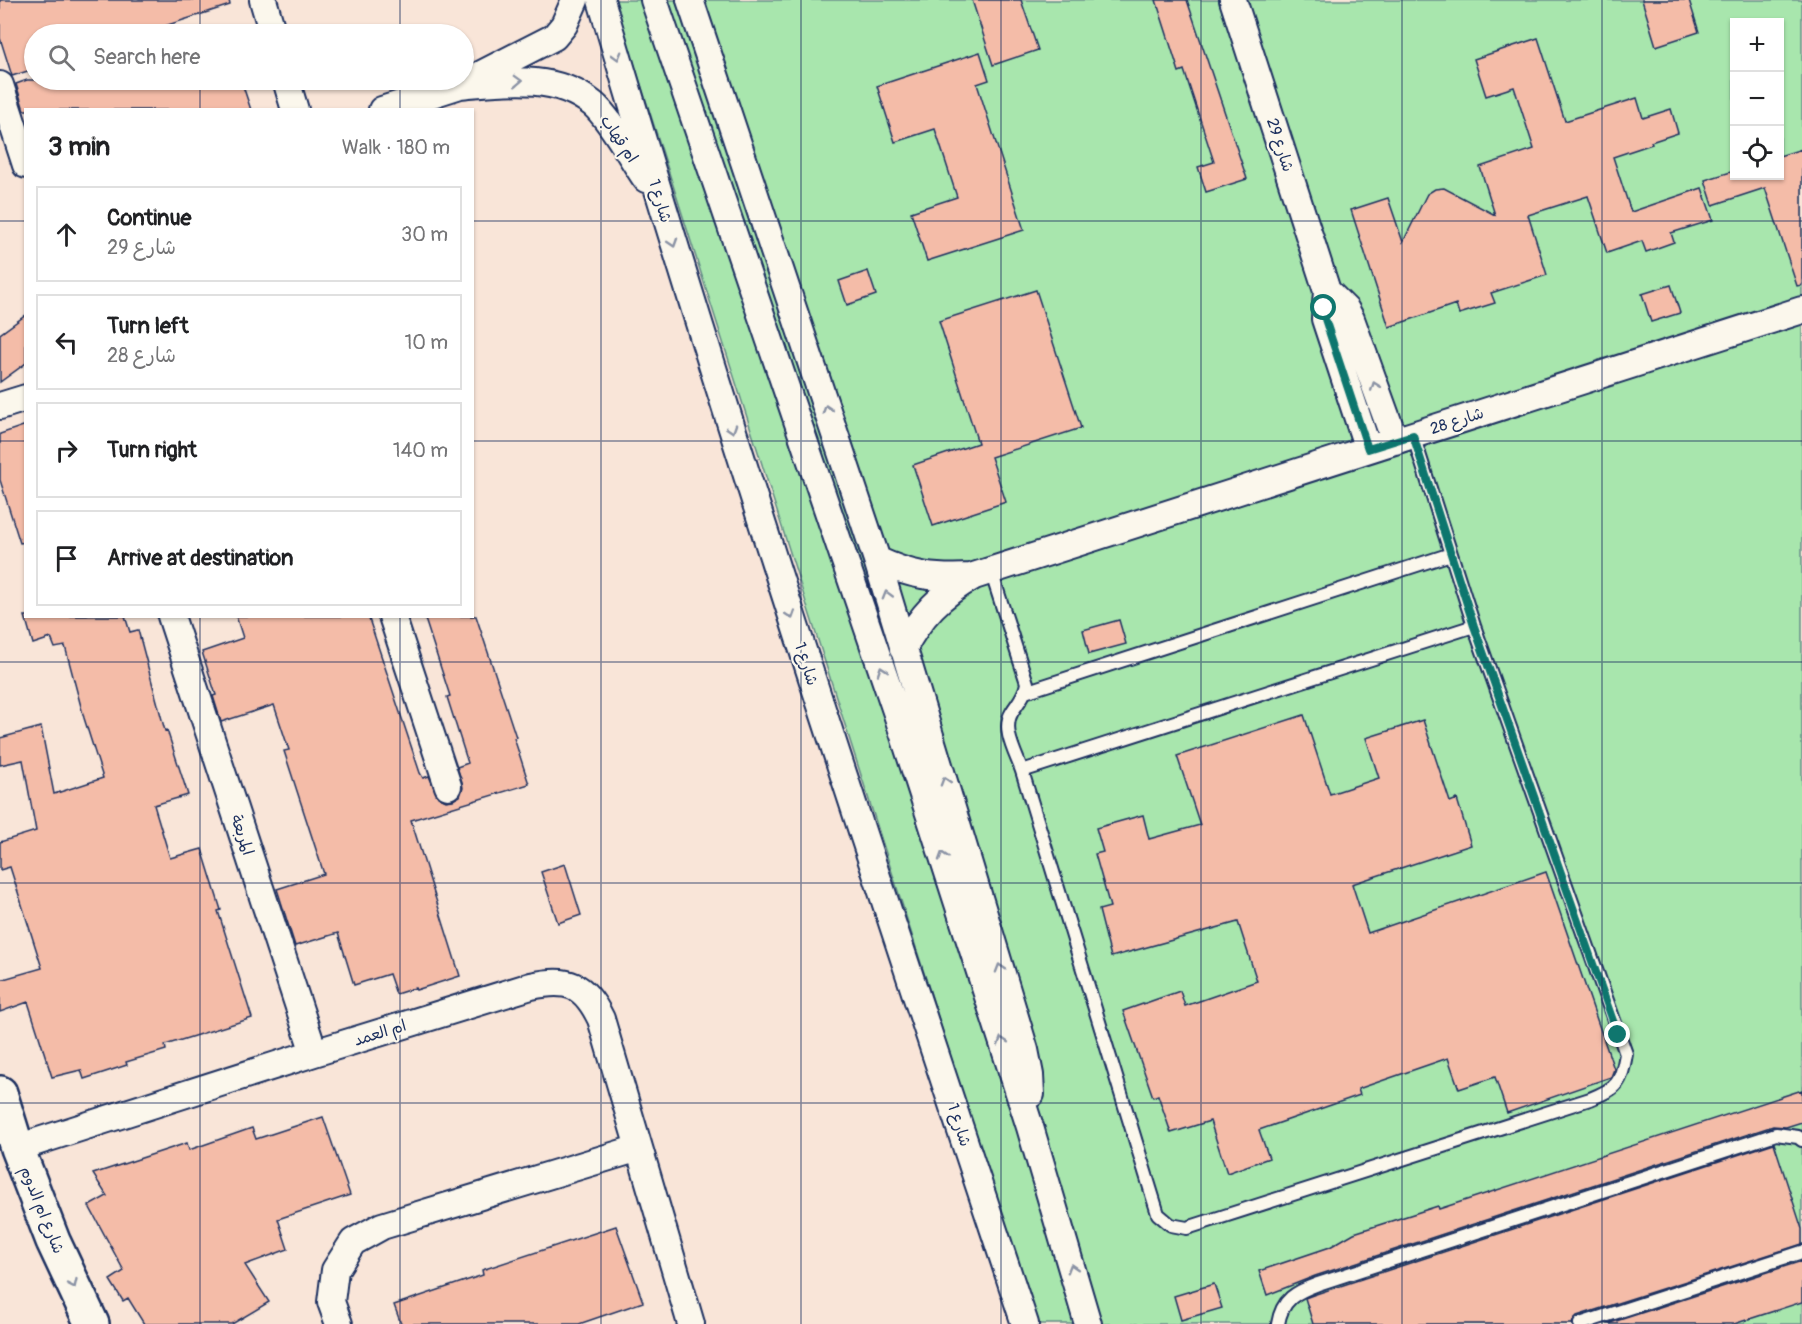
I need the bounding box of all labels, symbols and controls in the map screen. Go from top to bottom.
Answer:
map controls [1730,18,1784,180]
button: + [1730,18,1784,72]
search box [24,24,474,90]
icon: search [45,41,78,74]
text: Search here [93,43,200,71]
one-way arrow [610,50,622,61]
button: − [1730,72,1784,126]
one-way arrow [513,74,522,87]
street label: ام قهاب [594,111,642,168]
street label: شارع 29 [1261,116,1298,175]
button: locate [1730,126,1784,180]
text: 3 min [48,131,110,163]
text: Walk · 180 m [342,135,450,160]
street label: شارع 1 [643,177,676,225]
text: Continue [107,204,191,232]
icon: ahead [50,218,83,251]
text: 30 m [401,222,448,247]
text: شارع 29 [107,235,176,260]
one-way arrow [666,237,678,248]
route start [1310,294,1336,320]
text: Turn left [107,312,189,340]
icon: left [50,326,83,359]
text: 10 m [404,330,448,355]
text: شارع 28 [107,343,176,368]
one-way arrow [1370,381,1383,391]
street label: شارع 28 [1428,403,1487,440]
one-way arrow [821,404,834,415]
one-way arrow [725,423,737,434]
icon: right [50,434,83,467]
text: Turn right [107,436,197,464]
text: 140 m [393,438,448,463]
icon: arrive [50,542,83,575]
text: Arrive at destination [107,544,293,572]
one-way arrow [882,590,894,600]
one-way arrow [784,609,796,620]
street label: شارع 1 [789,640,822,689]
one-way arrow [877,665,890,676]
one-way arrow [940,776,952,787]
street label: المربعة [226,812,258,858]
one-way arrow [938,851,950,862]
one-way arrow [995,963,1007,974]
street label: ام العمد [351,1016,409,1052]
route end [1604,1021,1630,1047]
one-way arrow [997,1036,1009,1047]
street label: شارع 1 [942,1101,975,1150]
street label: شارع ام الدوم [14,1163,69,1257]
one-way arrow [1067,1263,1079,1274]
one-way arrow [66,1278,78,1289]

